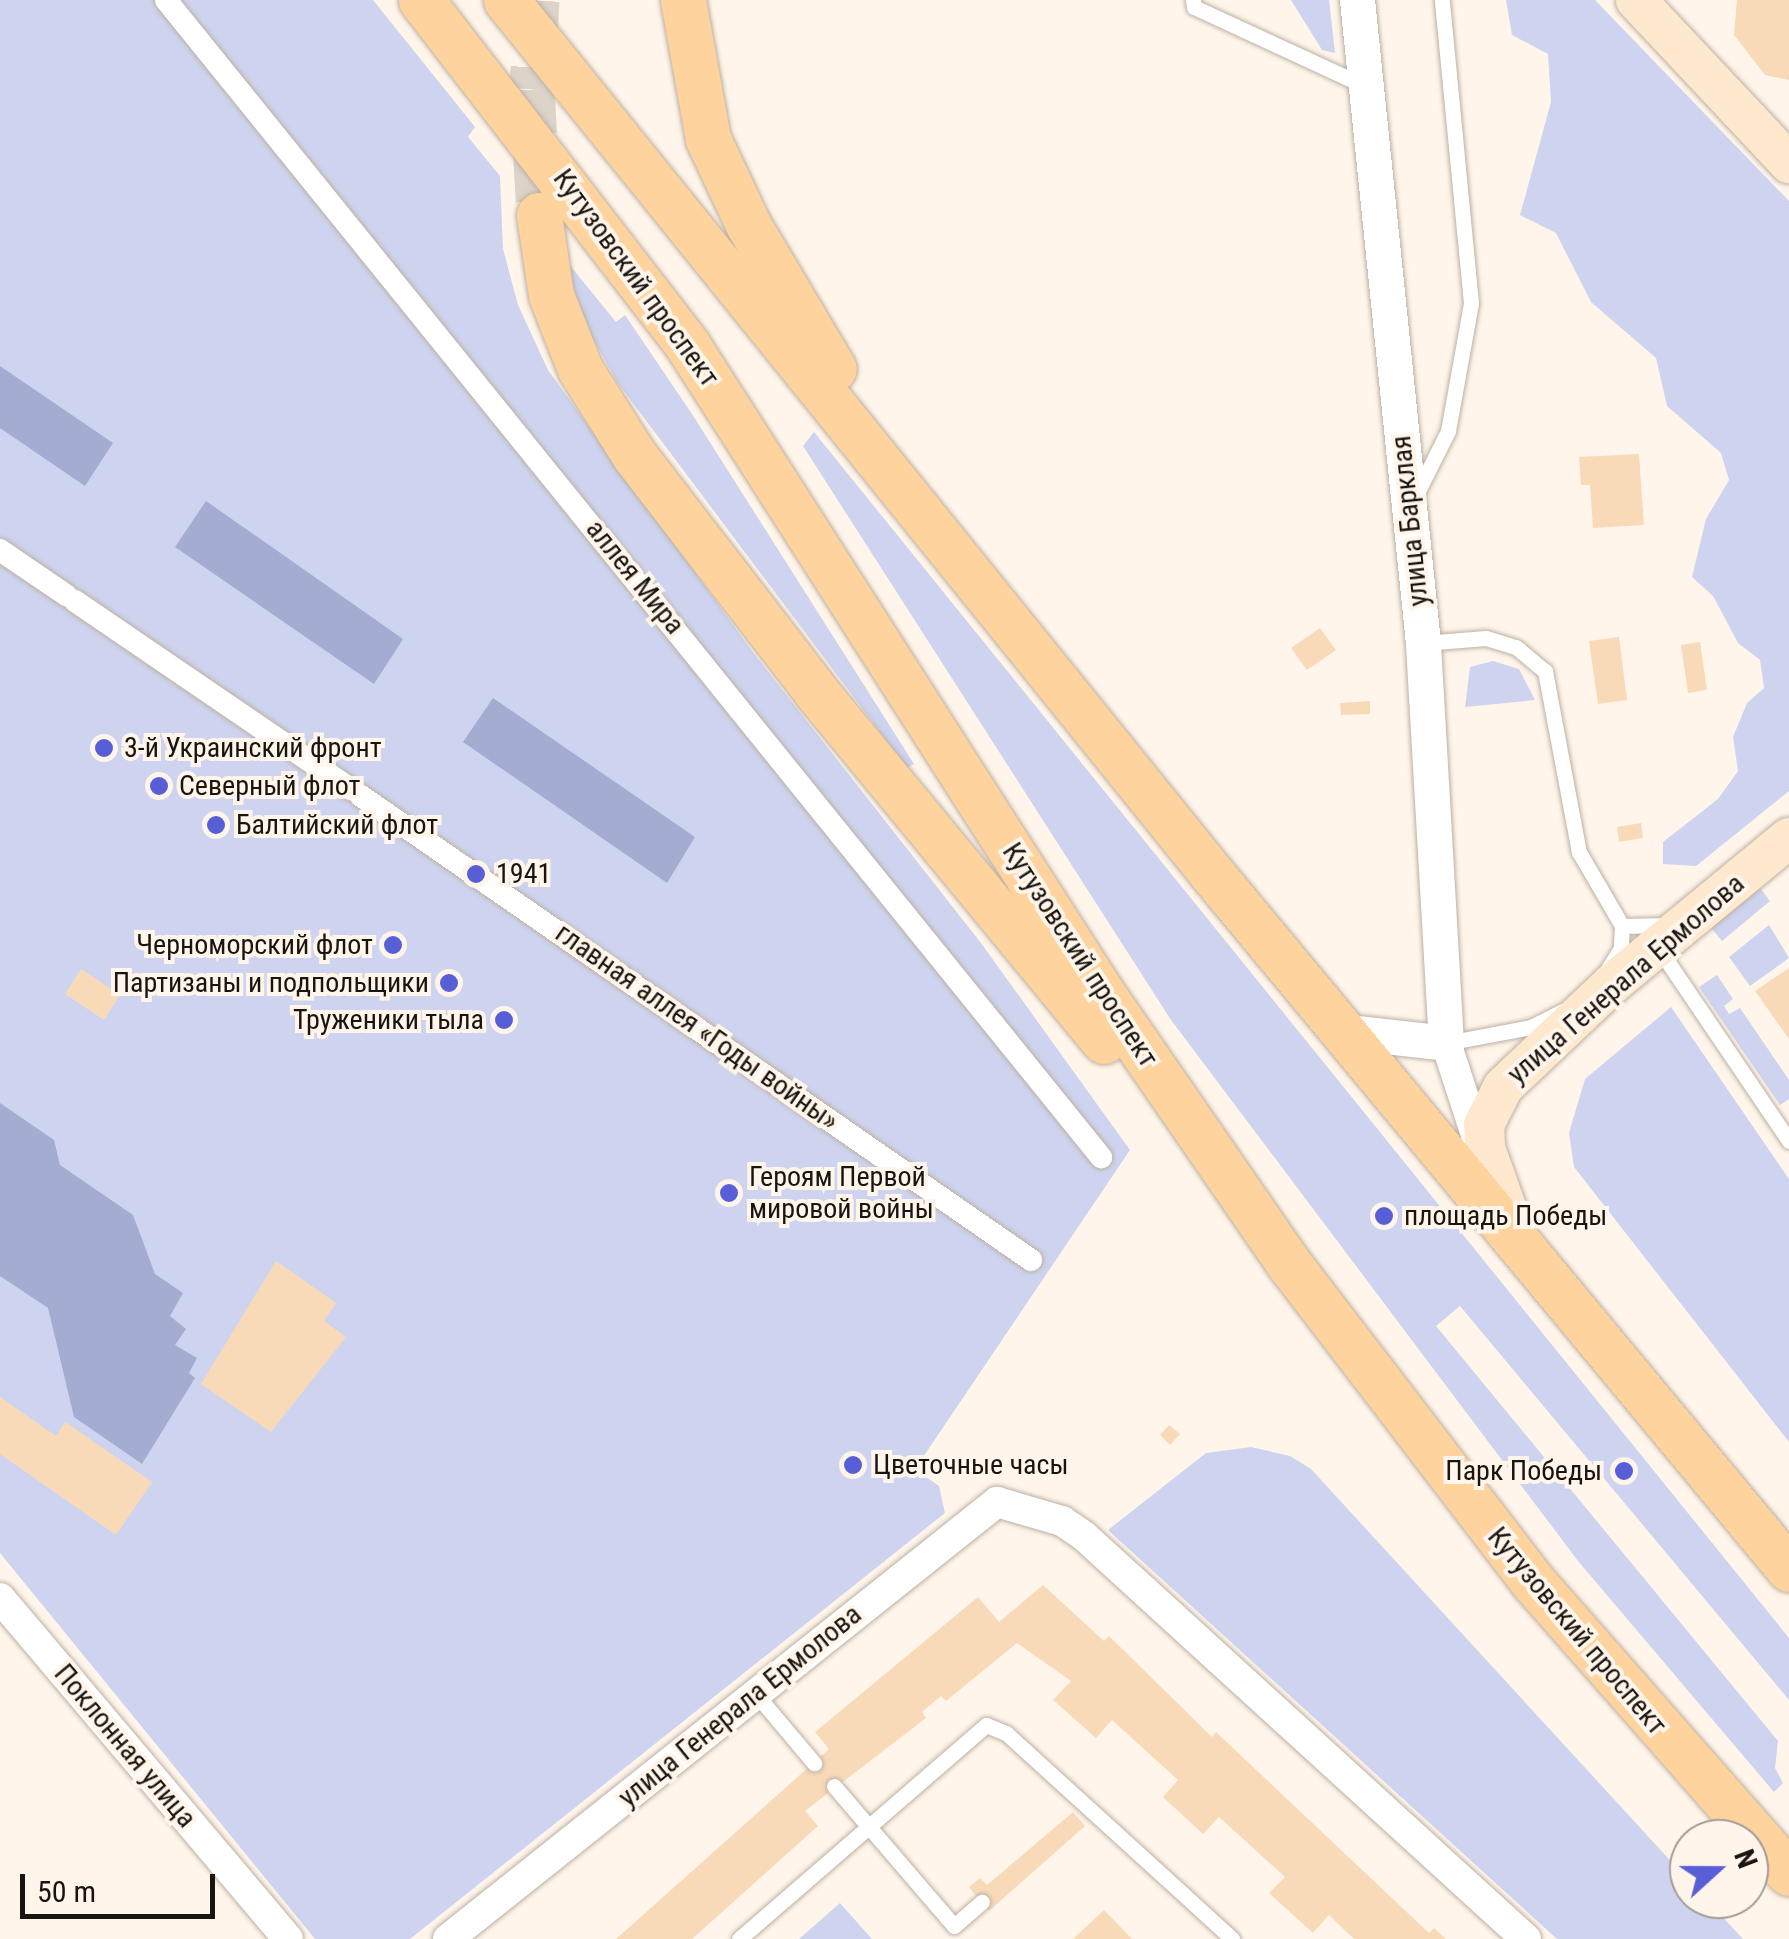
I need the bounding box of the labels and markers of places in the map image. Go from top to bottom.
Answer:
place label: 3-й Украинский фронт [124,731,382,765]
marker: 3-й Украинский фронт [93,737,115,759]
place label: Северный флот [179,769,360,803]
marker: Северный флот [148,775,170,797]
place label: Балтийский флот [236,808,438,842]
marker: Балтийский флот [205,814,227,836]
place label: 1941 [496,857,551,891]
marker: 1941 [465,863,487,885]
place label: Черноморский флот [136,928,373,962]
marker: Черноморский флот [382,934,404,956]
place label: Партизаны и подпольщики [113,966,429,1000]
marker: Партизаны и подпольщики [438,972,460,994]
place label: Труженики тыла [293,1003,484,1037]
marker: Труженики тыла [493,1009,515,1031]
place label: Героям Первой мировой войны [749,1160,934,1226]
marker: Героям Первой мировой войны [718,1182,740,1204]
place label: площадь Победы [1404,1199,1607,1233]
marker: площадь Победы [1373,1205,1395,1227]
place label: Цветочные часы [873,1448,1068,1482]
marker: Цветочные часы [842,1454,864,1476]
place label: Парк Победы [1445,1454,1602,1488]
marker: Парк Победы [1611,1458,1637,1484]

